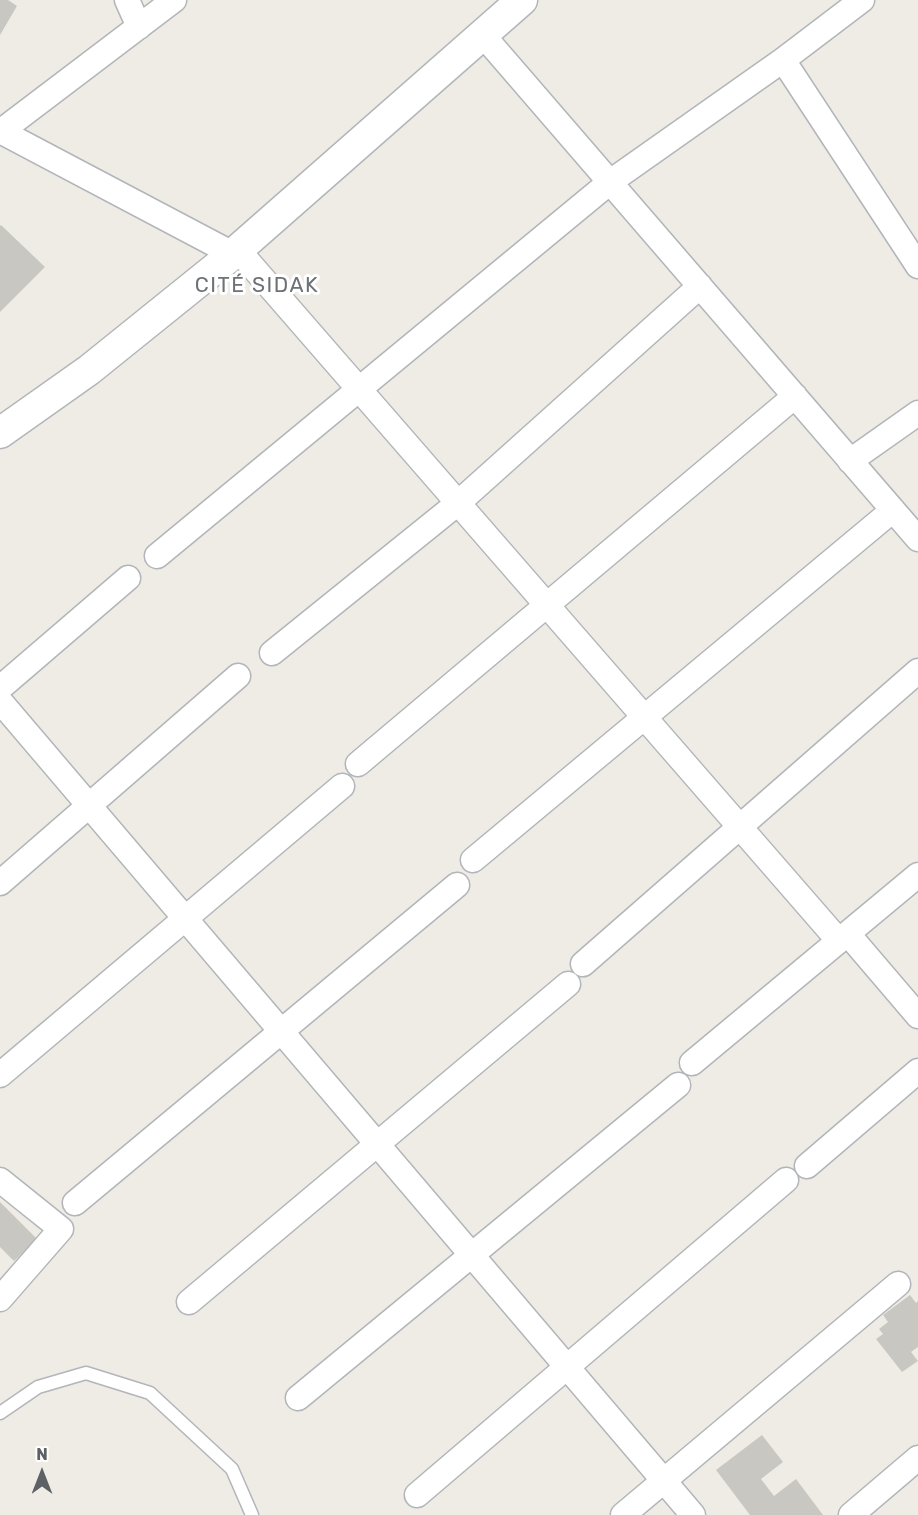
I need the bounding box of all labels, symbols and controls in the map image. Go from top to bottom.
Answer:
district label: CITÉ SIDAK [195,273,319,299]
north arrow [12,1443,72,1503]
text: N [36,1445,48,1464]

